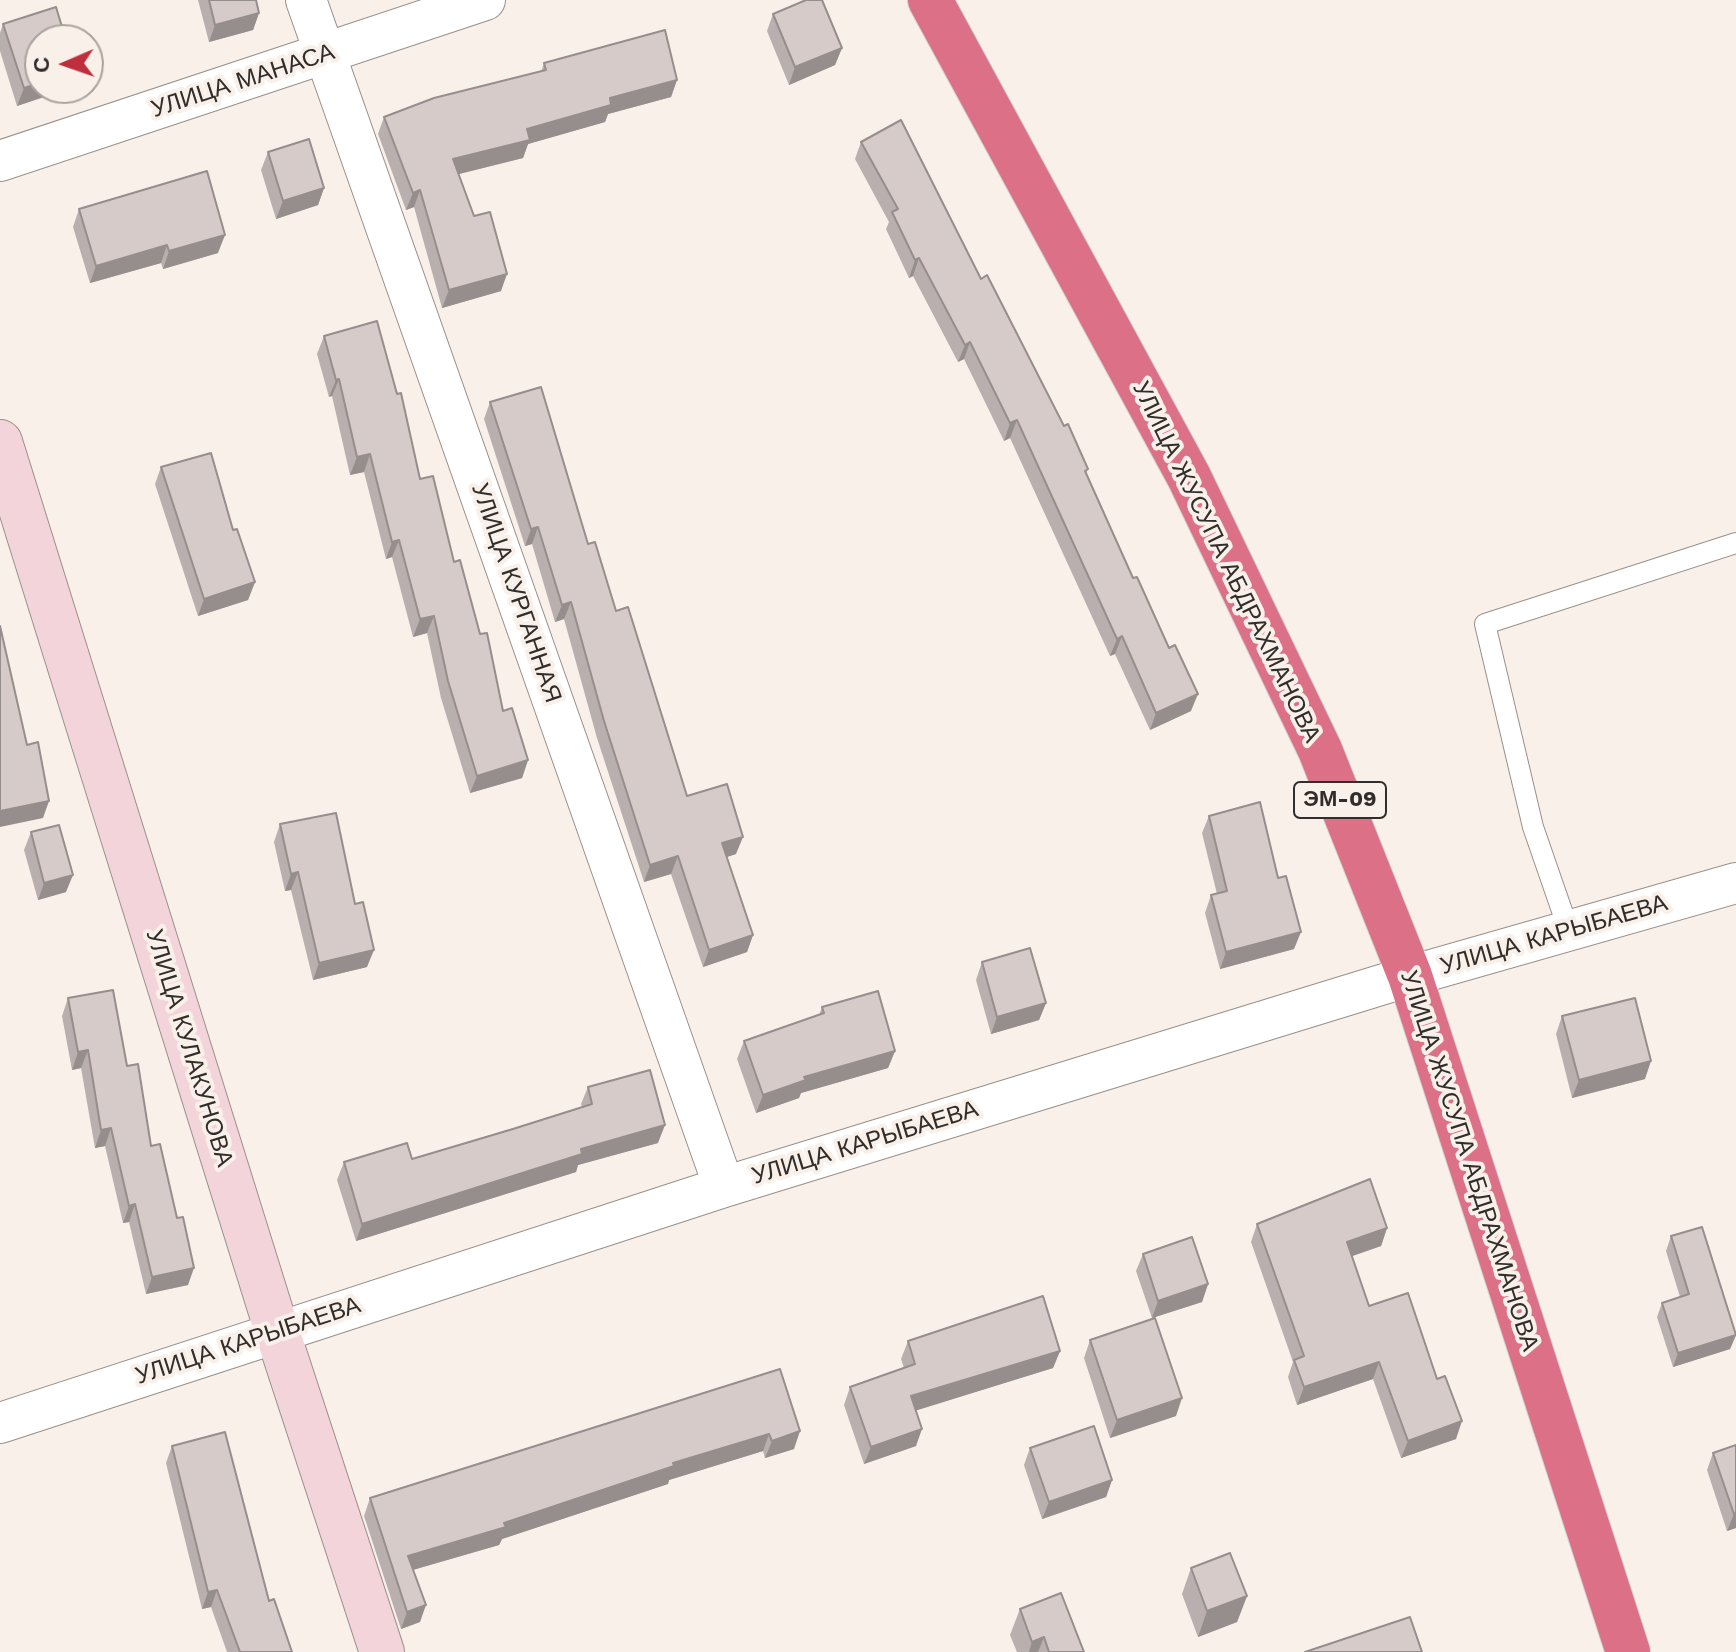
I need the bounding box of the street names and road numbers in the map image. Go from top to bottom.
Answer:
street label: УЛИЦА МАНАСА [148,38,338,124]
street label: УЛИЦА ЖУСУПА АБДРАХМАНОВА [1126,377,1326,747]
street label: УЛИЦА КУРГАННАЯ [465,479,567,707]
road number: ЭМ-09 [1294,782,1386,818]
street label: УЛИЦА КАРЫБАЕВА [1437,889,1671,981]
street label: УЛИЦА КУЛАКУНОВА [139,926,239,1170]
street label: УЛИЦА ЖУСУПА АБДРАХМАНОВА [1394,967,1544,1355]
street label: УЛИЦА КАРЫБАЕВА [748,1095,982,1191]
street label: УЛИЦА КАРЫБАЕВА [132,1291,364,1391]

